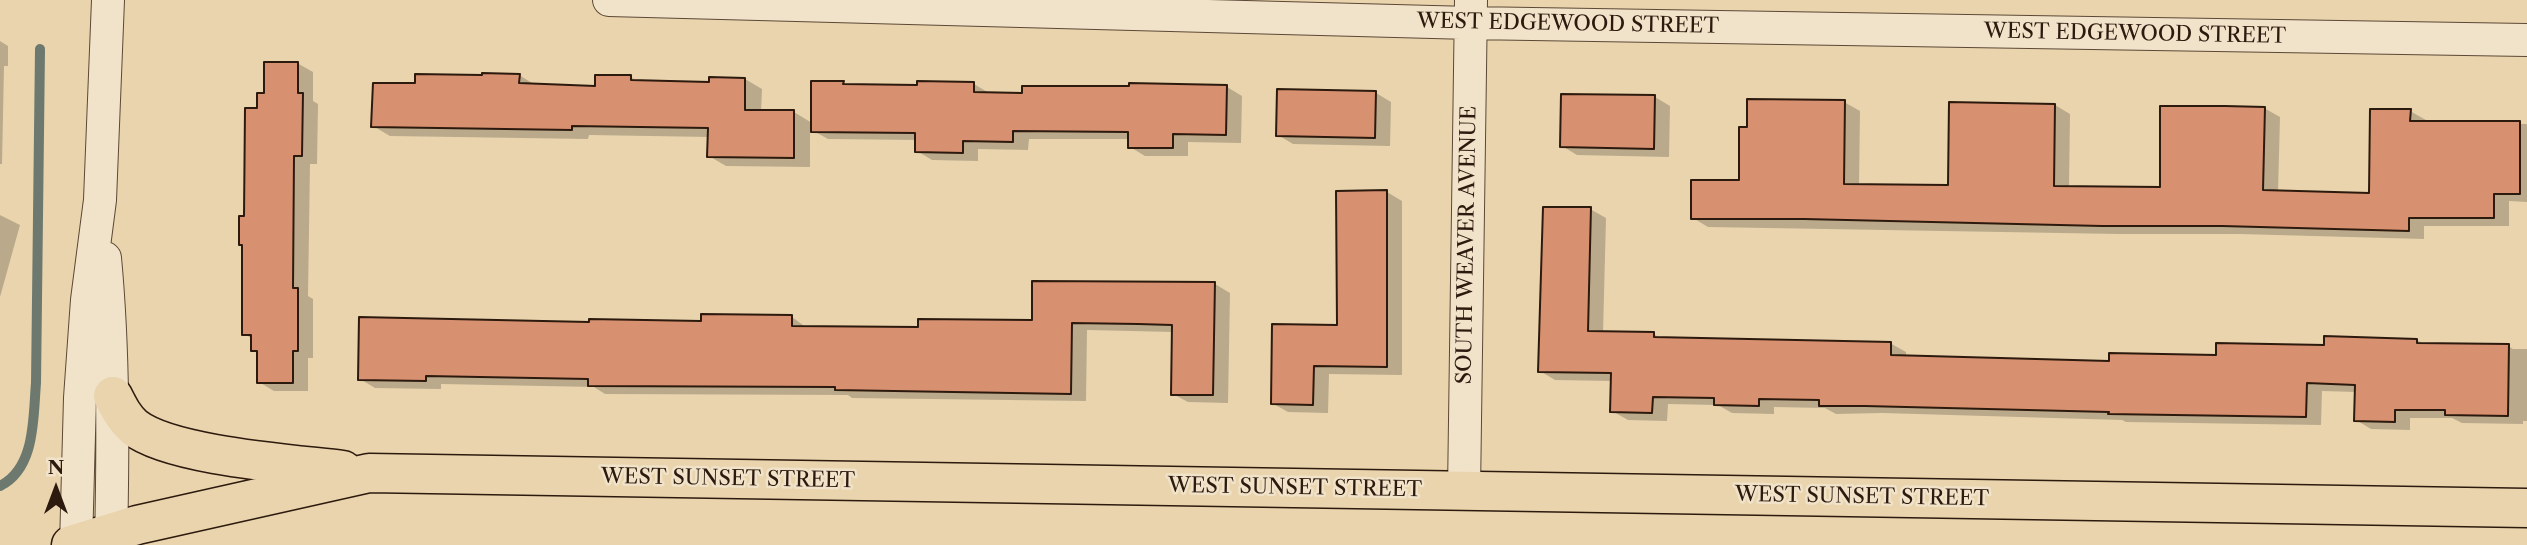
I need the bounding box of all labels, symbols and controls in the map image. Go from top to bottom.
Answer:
street label: WEST EDGEWOOD STREET [1417,9,1719,39]
street label: WEST EDGEWOOD STREET [1984,19,2286,49]
street label: SOUTH WEAVER AVENUE [1452,105,1482,385]
north arrow [21,454,91,524]
text: N [48,456,64,479]
street label: WEST SUNSET STREET [601,464,855,494]
street label: WEST SUNSET STREET [1168,473,1422,503]
street label: WEST SUNSET STREET [1735,482,1989,512]

